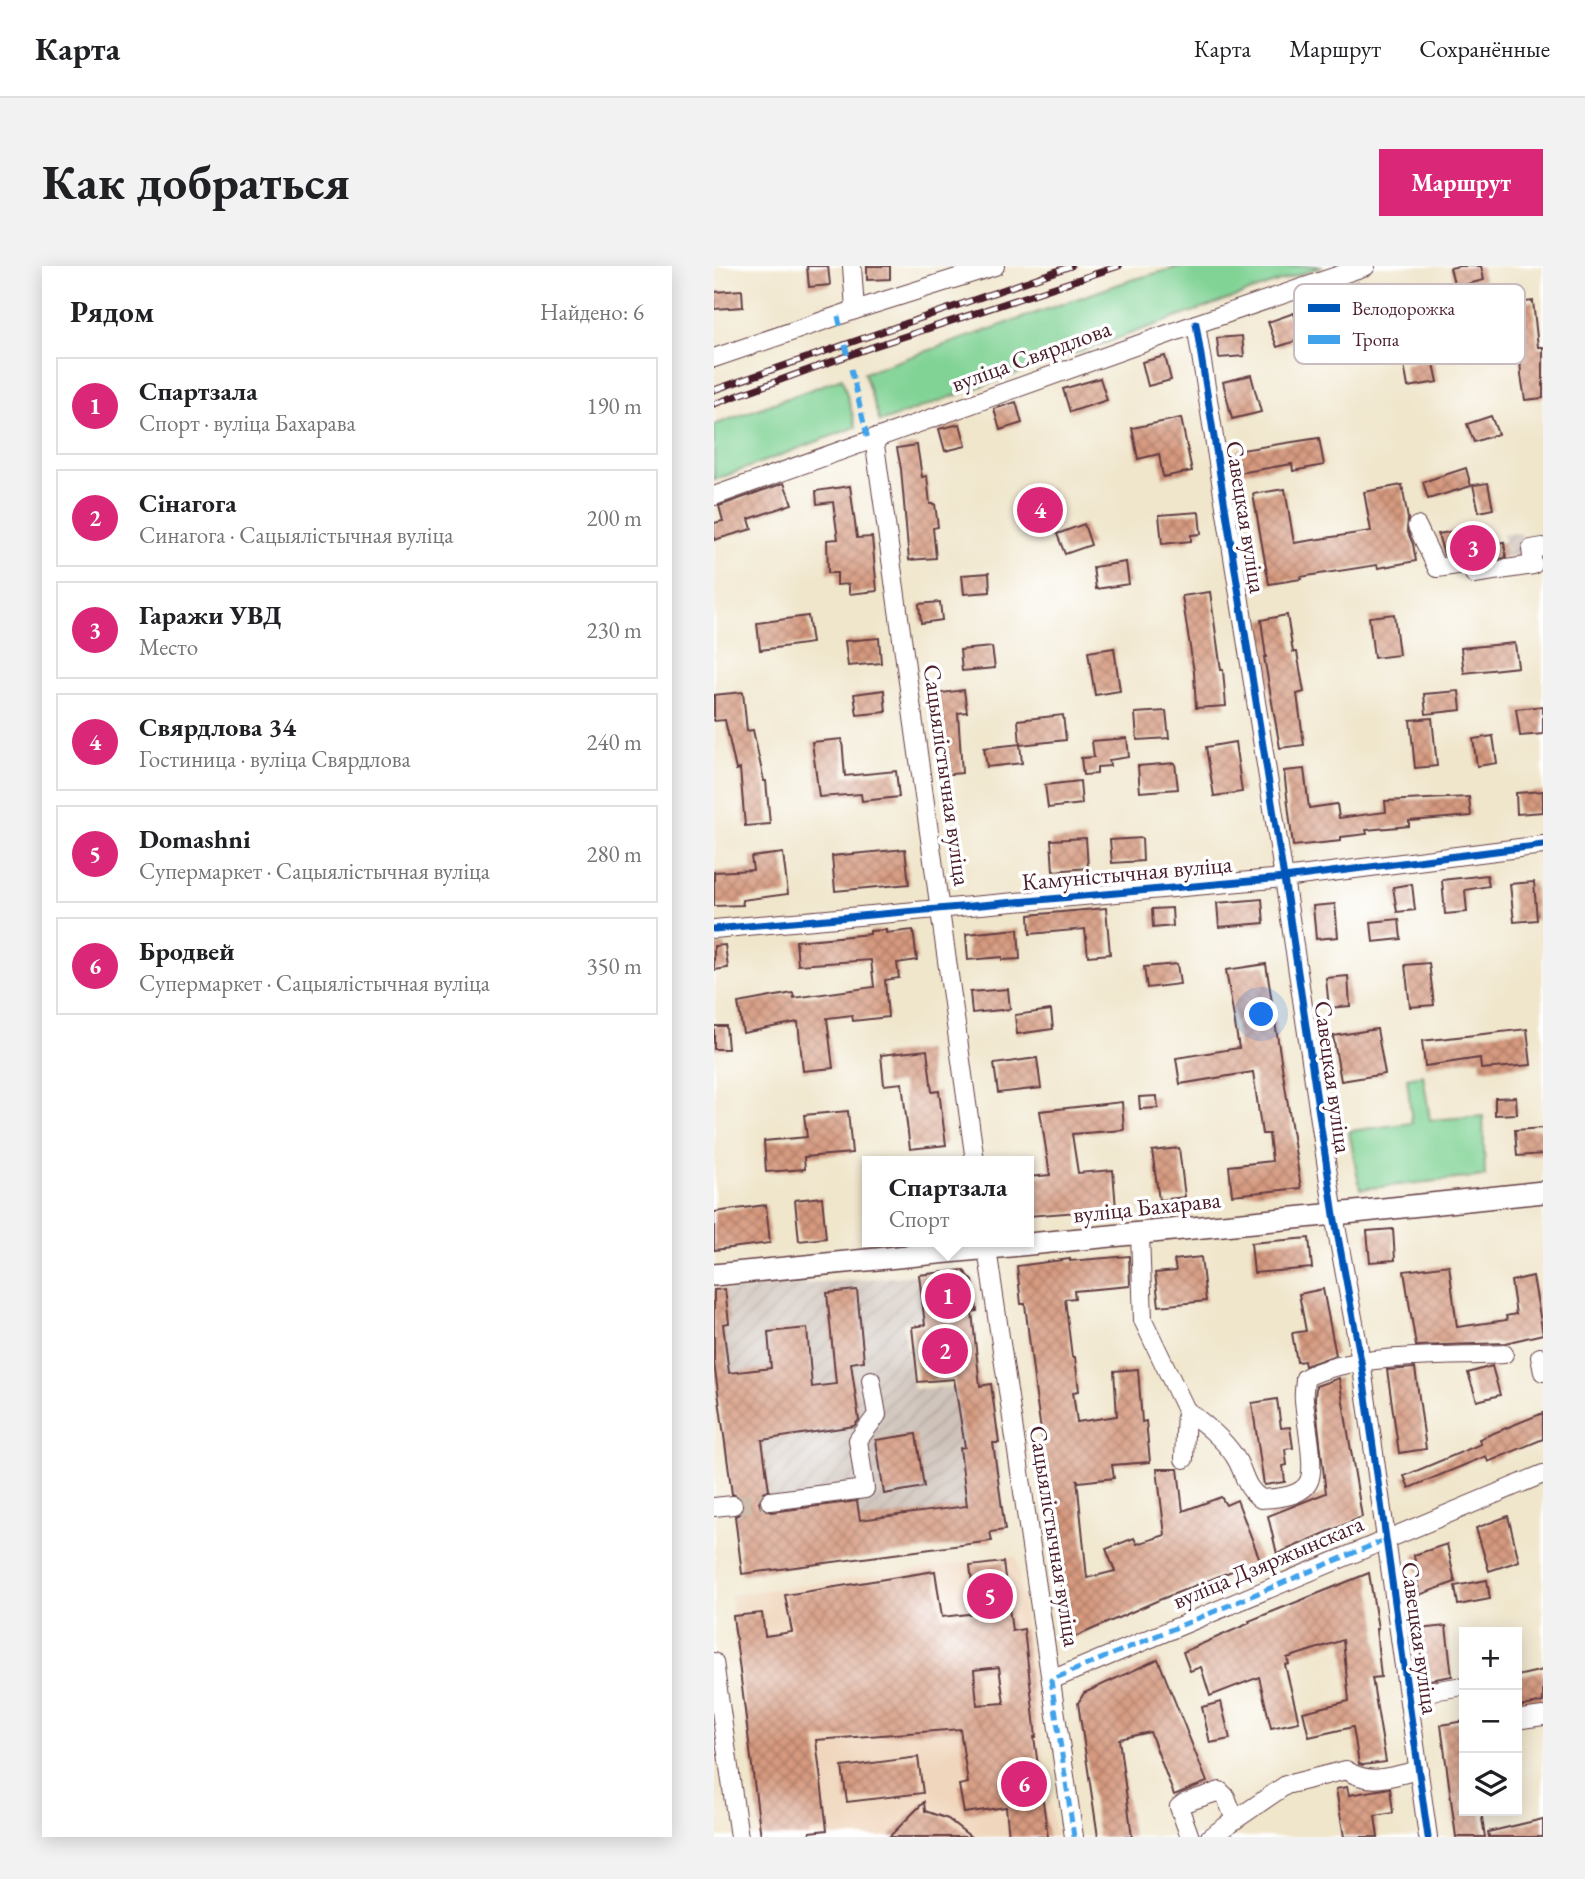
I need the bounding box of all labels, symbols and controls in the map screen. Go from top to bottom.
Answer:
text: Карта [35,27,120,70]
text: Карта [1194,33,1251,64]
text: Маршрут [1289,33,1381,64]
text: Сохранённые [1419,33,1550,64]
button: Маршрут [1379,149,1543,216]
text: Как добраться [42,150,350,214]
legend [1294,284,1525,364]
text: Рядом [70,292,154,331]
text: Велодорожка [1352,296,1456,321]
text: Найдено: 6 [540,297,644,327]
street label: вуліца Свярдлова [947,312,1115,399]
text: Тропа [1352,327,1400,352]
text: Спартзала [139,374,258,408]
text: 1 [89,391,101,421]
text: 190 m [586,391,642,421]
text: Спорт · вуліца Бахарава [139,408,356,438]
street label: Савецкая вуліца [1219,439,1274,596]
pin: 4 [1017,484,1063,536]
text: Сінагога [139,486,237,520]
text: 2 [89,503,101,533]
text: 200 m [586,503,642,533]
text: Синагога · Сацыялістычная вуліца [139,520,453,550]
pin: 3 [1450,522,1496,574]
text: Гаражи УВД [139,598,281,632]
text: 3 [89,615,101,645]
text: 230 m [586,615,642,645]
text: Место [139,632,198,662]
street label: Сацыялістычная вуліца [917,662,978,888]
text: Свярдлова 34 [139,710,296,744]
text: 4 [89,727,101,757]
text: 240 m [586,727,642,757]
text: Гостиница · вуліца Свярдлова [139,744,411,774]
text: Domashni [139,822,251,856]
text: 5 [89,839,101,869]
text: 280 m [586,839,642,869]
street label: Камуністычная вуліца [1020,848,1234,897]
text: Супермаркет · Сацыялістычная вуліца [139,856,490,886]
text: Бродвей [139,934,234,968]
text: 6 [89,951,101,981]
text: 350 m [586,951,642,981]
text: Супермаркет · Сацыялістычная вуліца [139,968,490,998]
your location [1244,997,1278,1031]
street label: Савецкая вуліца [1307,999,1360,1156]
popup [862,1156,1034,1247]
text: Спартзала [889,1170,1007,1204]
street label: вуліца Бахарава [1072,1183,1223,1230]
text: Спорт [889,1204,949,1234]
pin: 1 [925,1270,971,1322]
pin: 2 [922,1325,968,1377]
street label: Сацыялістычная вуліца [1023,1423,1088,1649]
street label: вуліца Дзяржынскага [1168,1507,1368,1616]
street label: Савецкая вуліца [1394,1560,1447,1717]
pin: 5 [967,1570,1013,1622]
map controls [1459,1627,1522,1816]
button: + [1459,1627,1522,1690]
button: − [1459,1690,1522,1753]
button: layers [1459,1753,1522,1816]
pin: 6 [1001,1758,1047,1810]

